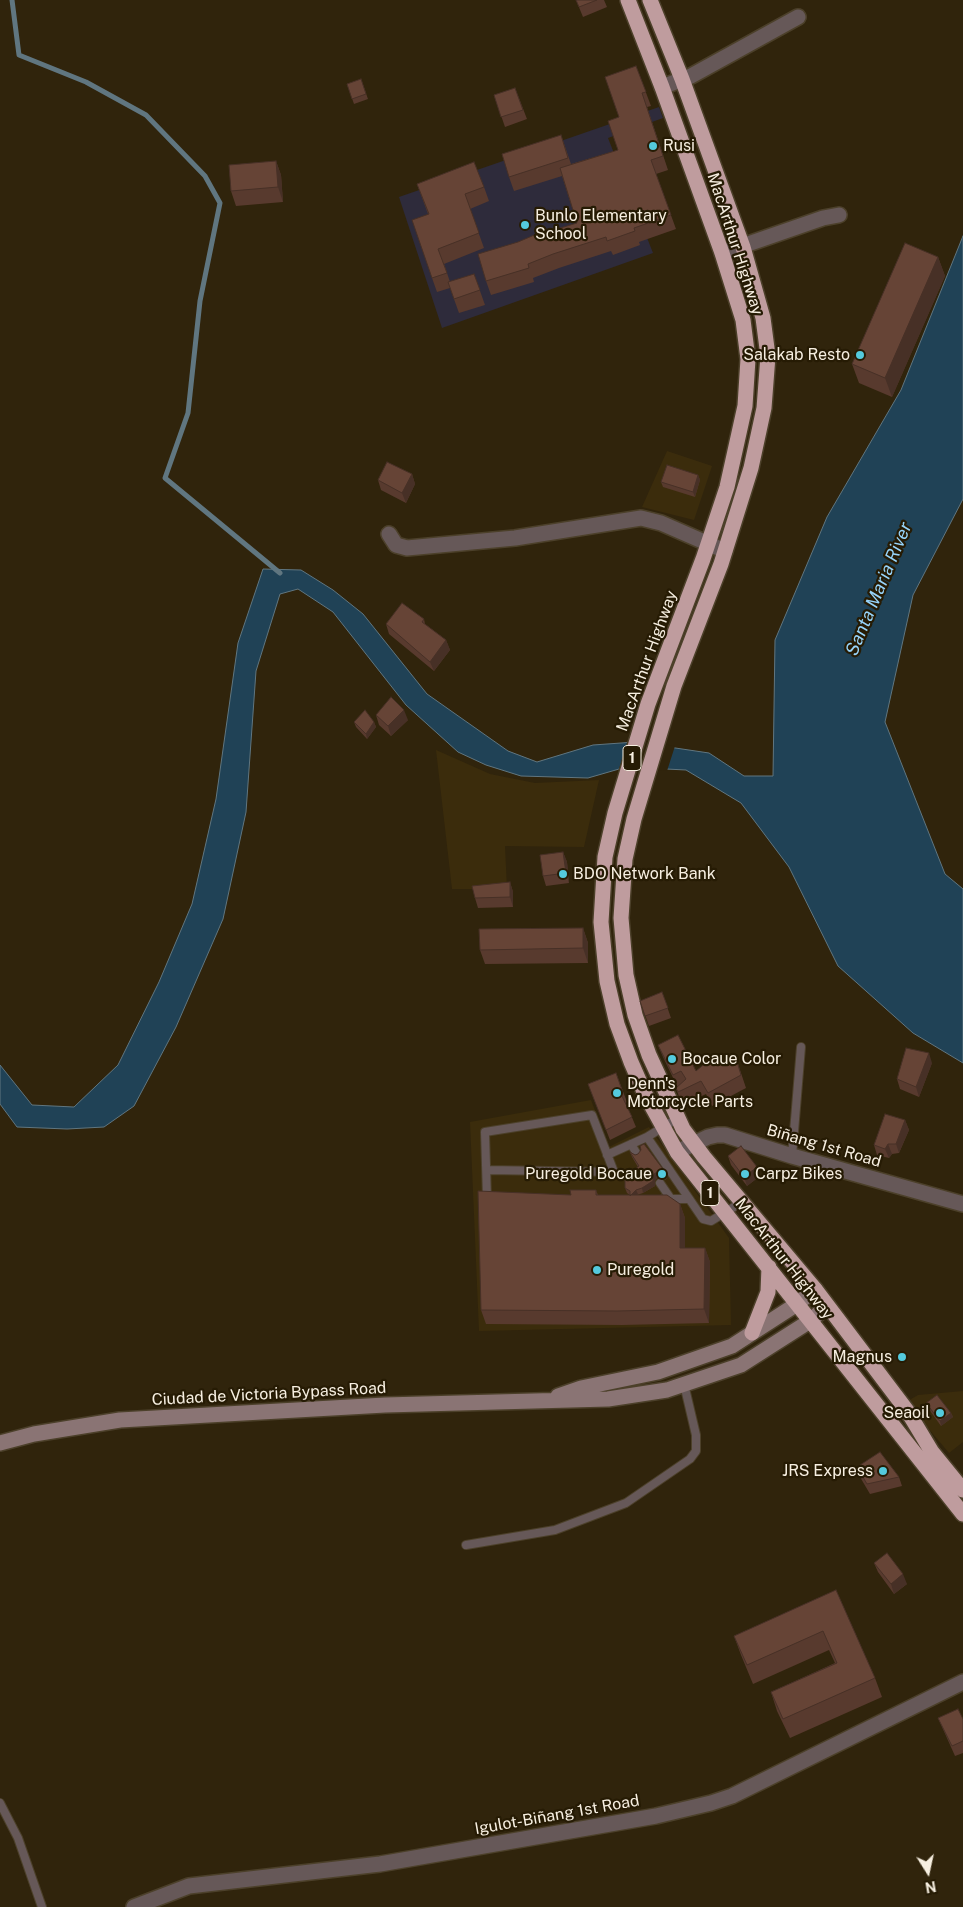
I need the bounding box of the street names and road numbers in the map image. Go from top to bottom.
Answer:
street label: MacArthur Highway [703,170,767,318]
street label: MacArthur Highway [613,588,681,734]
road number: 1 [623,746,641,770]
street label: Biñang 1st Road [764,1120,884,1172]
road number: 1 [701,1180,719,1206]
street label: MacArthur Highway [731,1195,837,1323]
street label: Ciudad de Victoria Bypass Road [151,1378,387,1410]
street label: Igulot-Biñang 1st Road [473,1791,641,1839]

